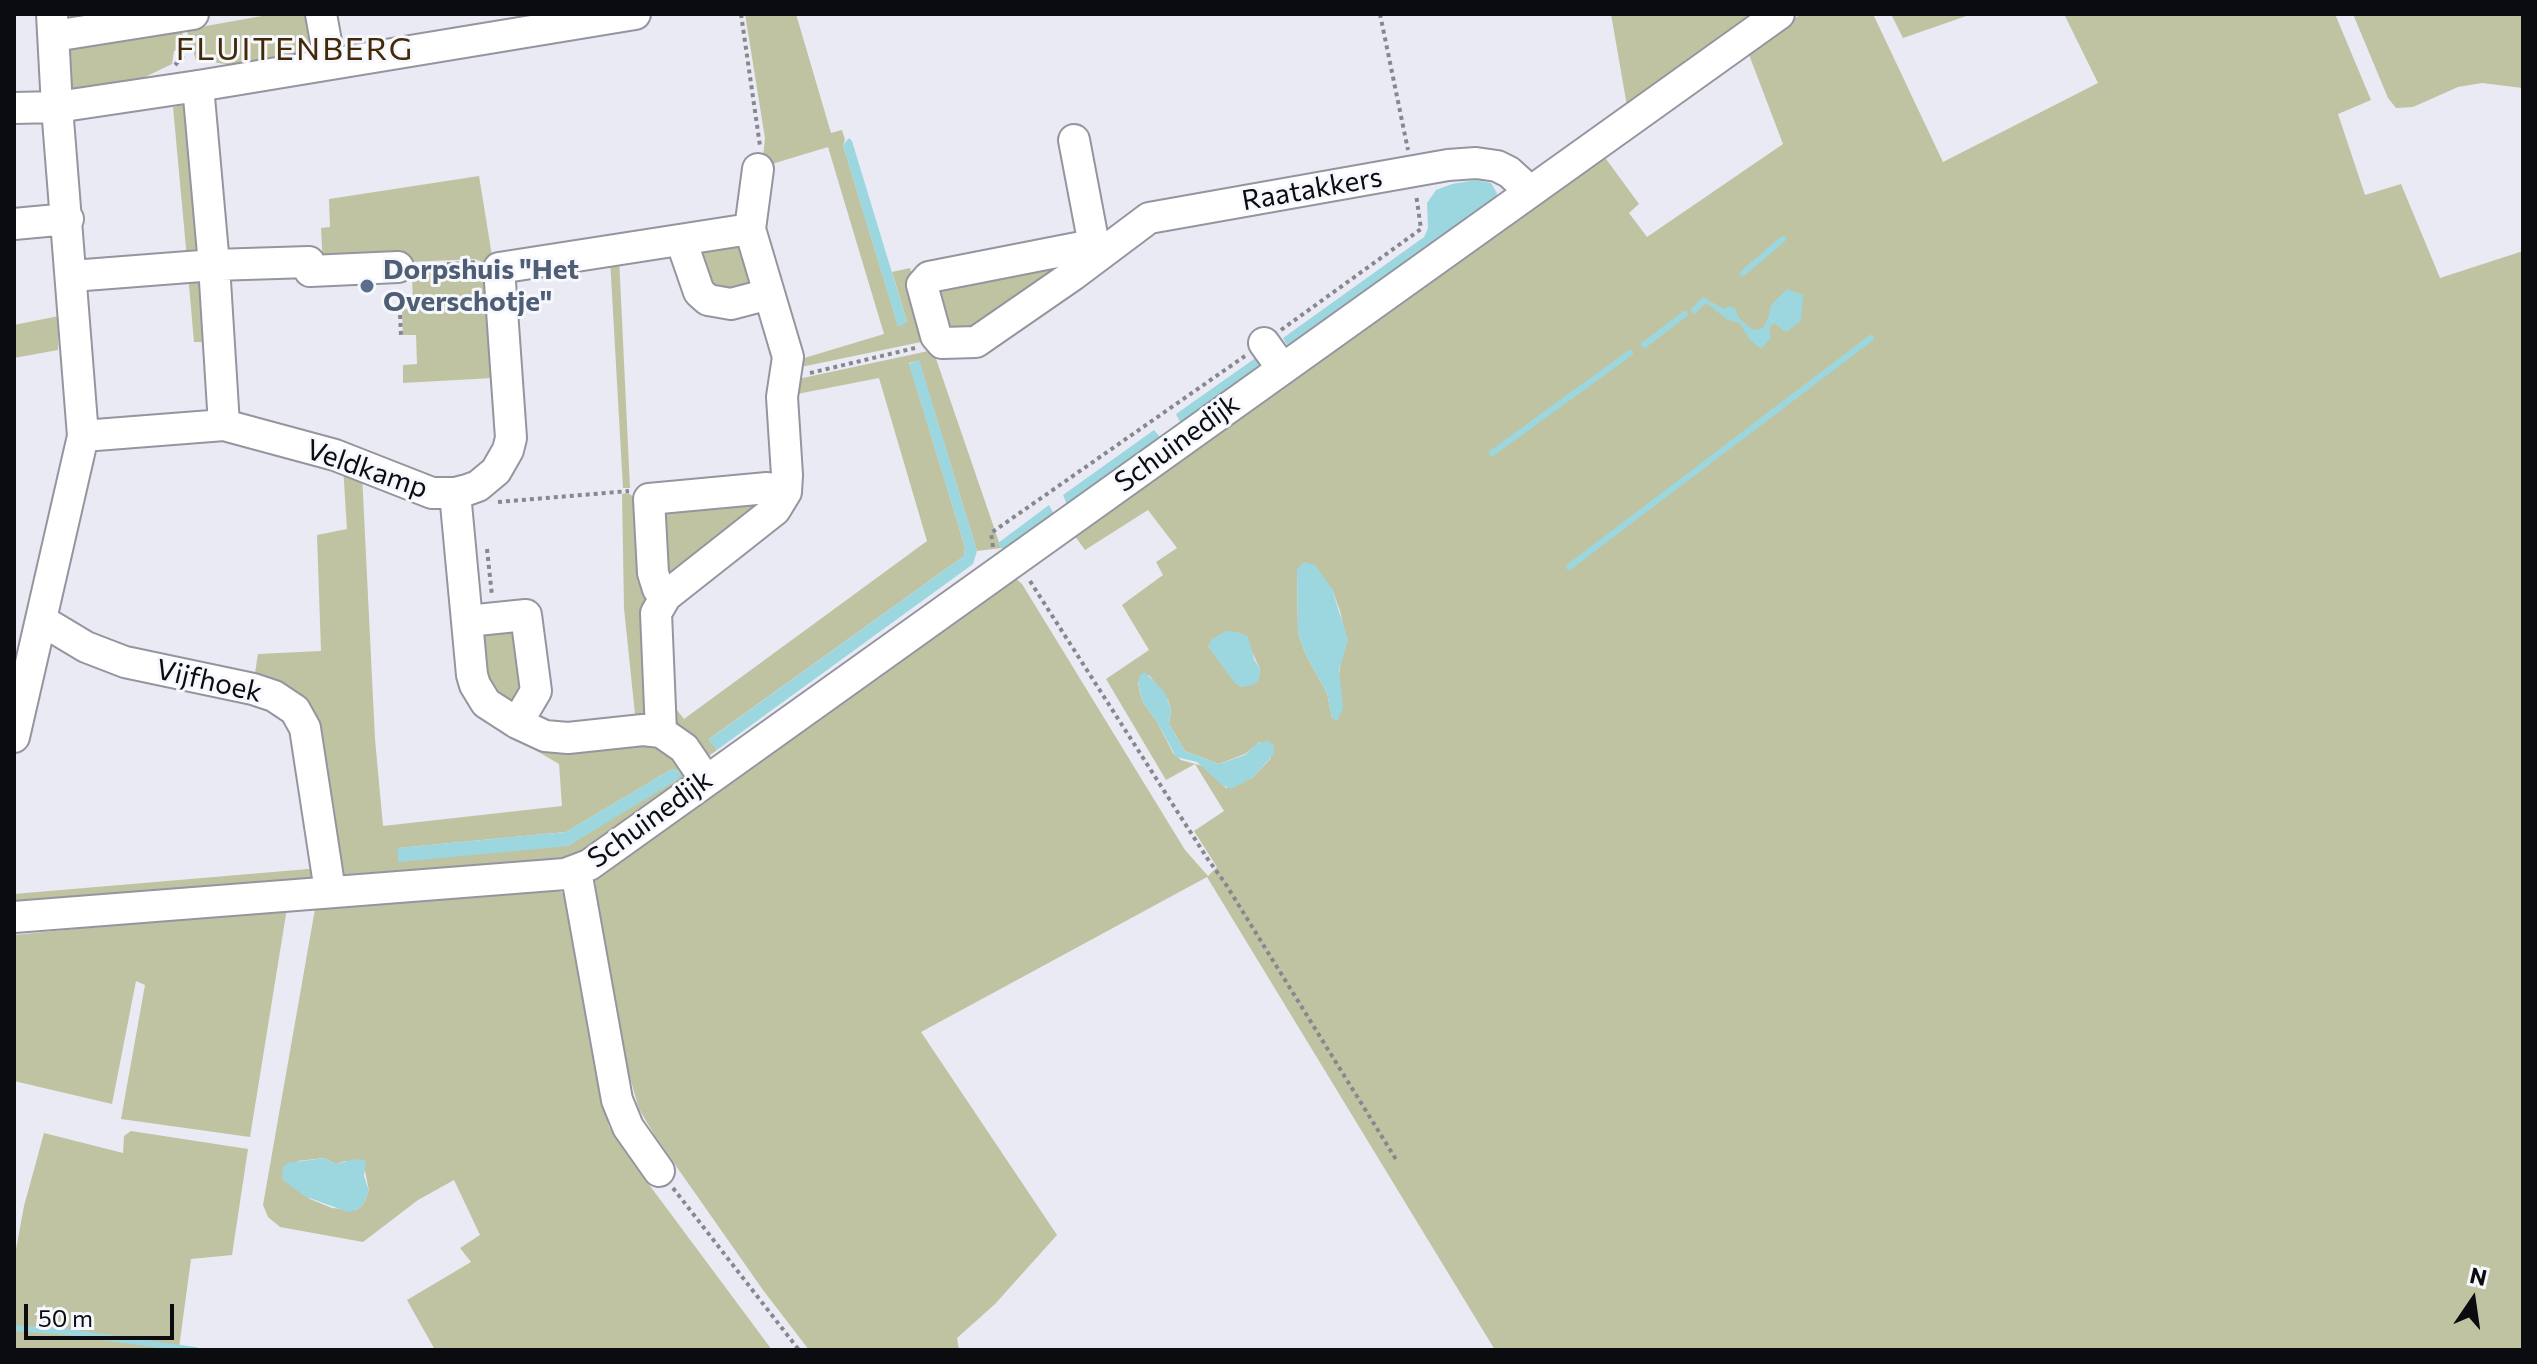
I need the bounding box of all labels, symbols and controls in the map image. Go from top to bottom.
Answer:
district label: FLUITENBERG [176,30,414,68]
street label: Raatakkers [1239,160,1385,218]
place label: Dorpshuis "Het Overschotje" [383,253,579,319]
marker: Dorpshuis "Het Overschotje" [358,277,376,295]
street label: Schuinedijk [1108,387,1246,499]
street label: Veldkamp [302,433,432,505]
street label: Vijfhoek [153,653,265,709]
street label: Schuinedijk [581,763,719,875]
north arrow [2433,1260,2513,1340]
text: N [2467,1261,2490,1291]
scale bar [28,1288,178,1338]
text: 50 m [38,1303,93,1332]

